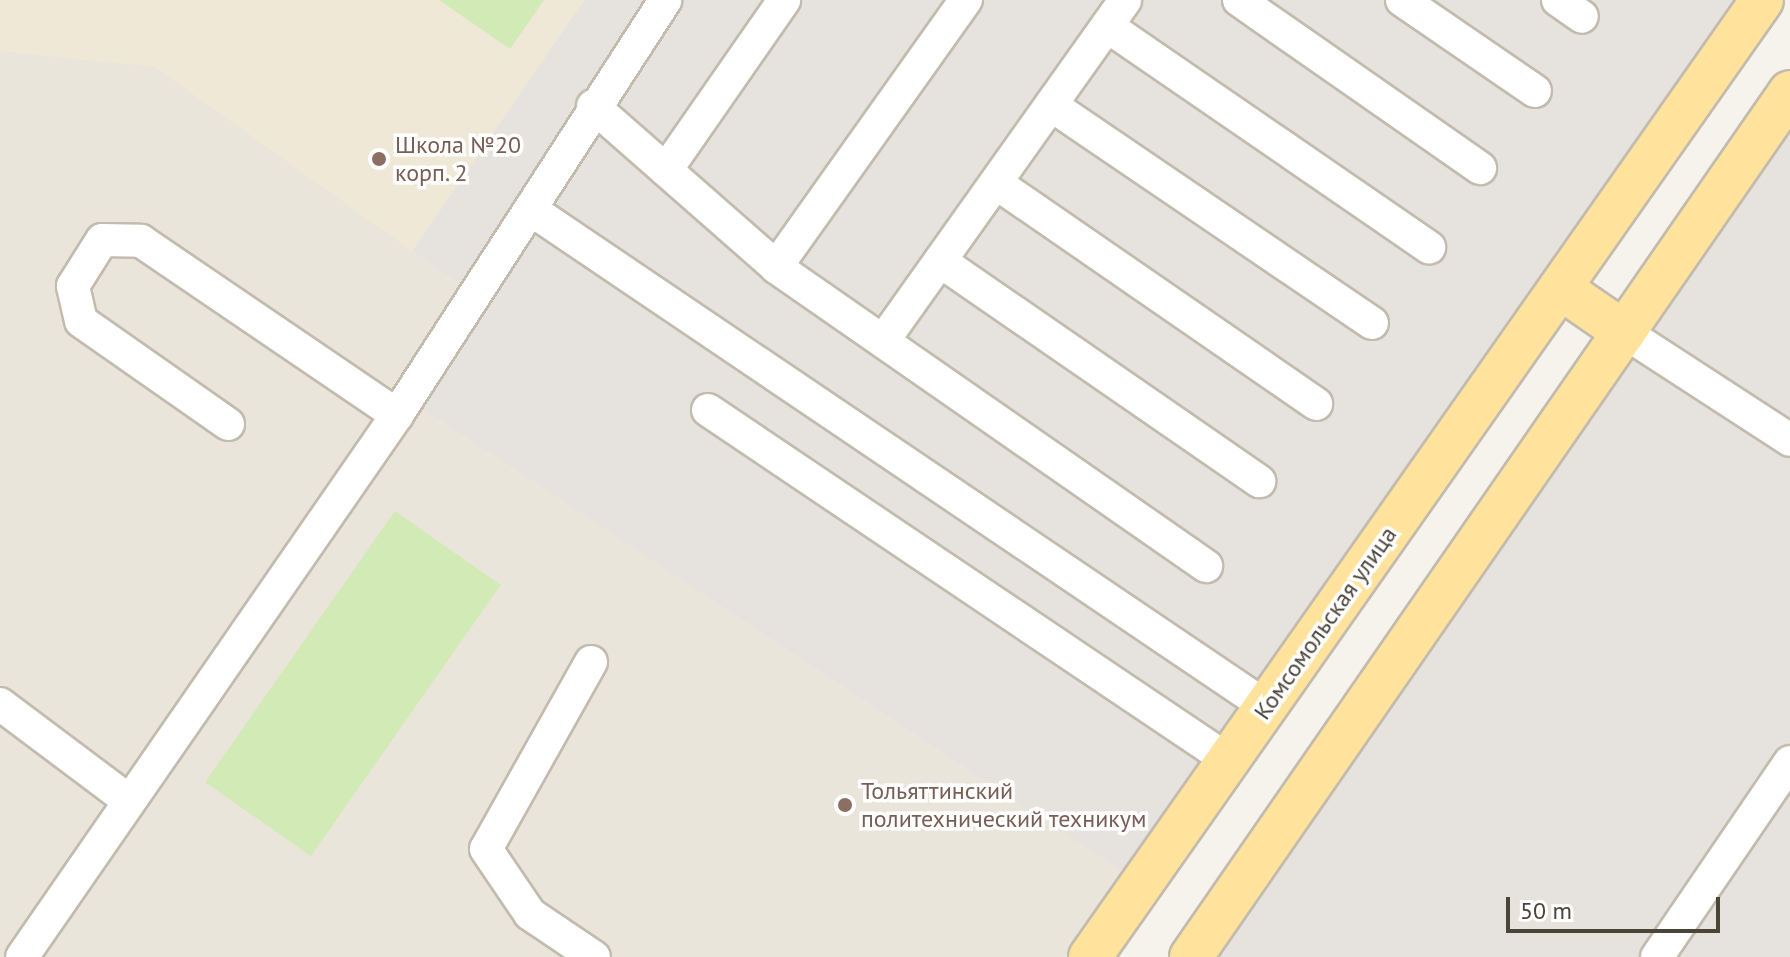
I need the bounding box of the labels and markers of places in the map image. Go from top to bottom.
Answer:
place label: Школа №20 корп. 2 [395,131,521,187]
marker: Школа №20 корп. 2 [370,150,388,168]
place label: Тольяттинский политехнический техникум [861,777,1147,833]
marker: Тольяттинский политехнический техникум [836,796,854,814]

